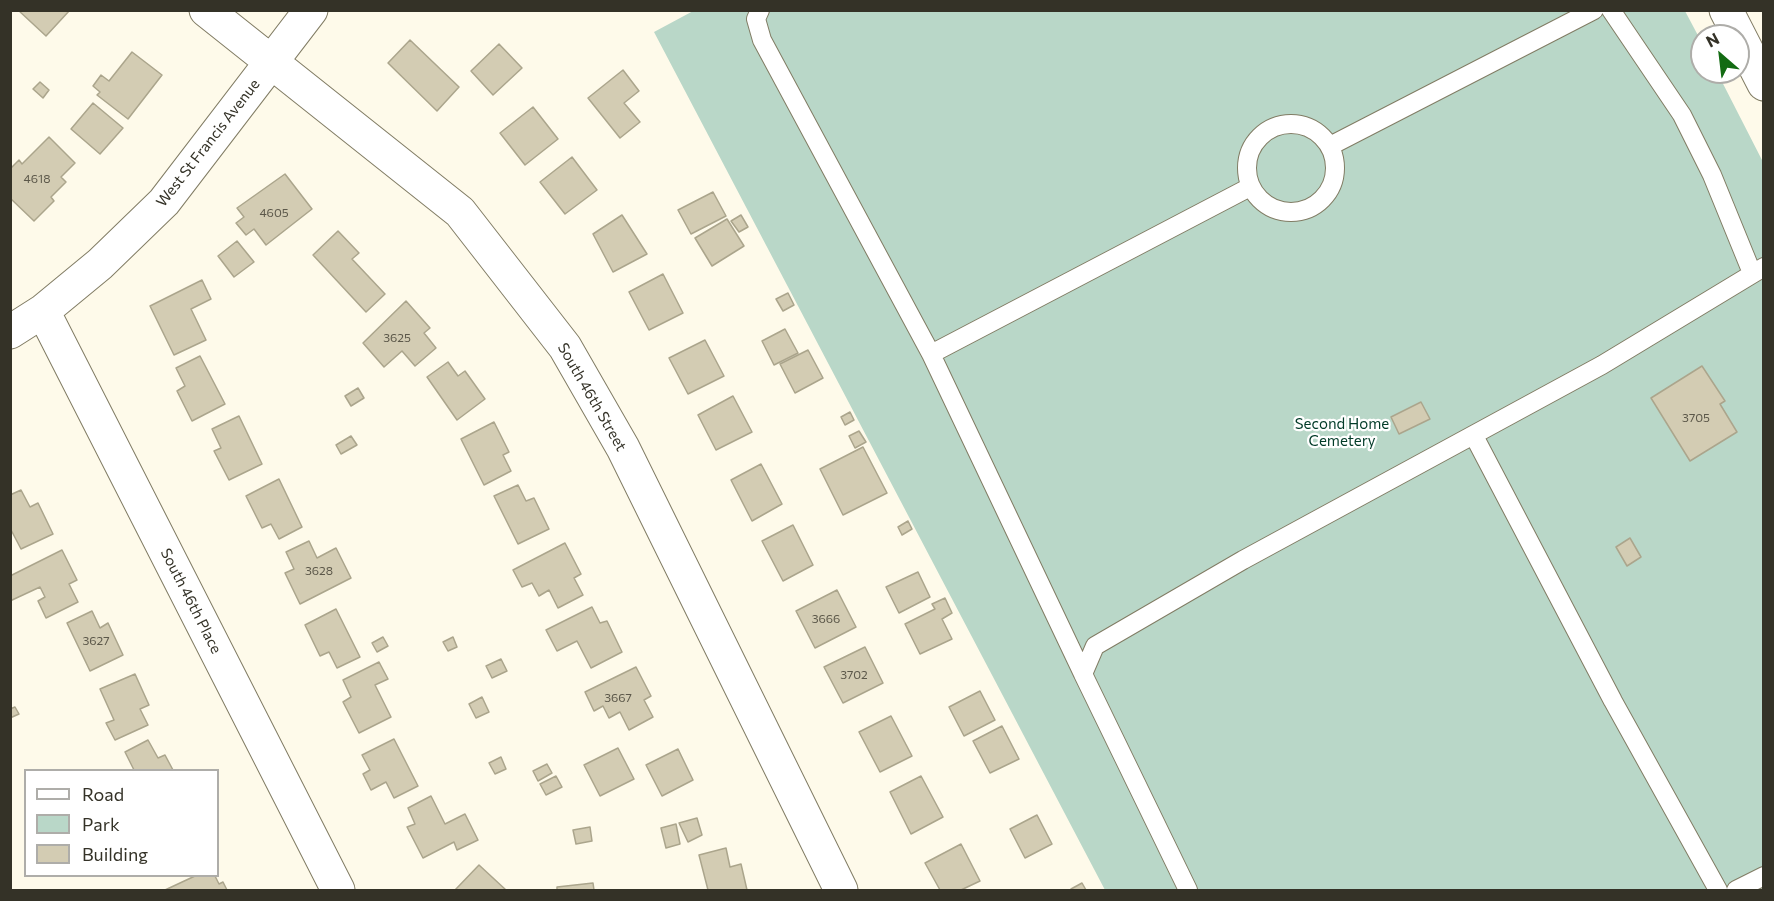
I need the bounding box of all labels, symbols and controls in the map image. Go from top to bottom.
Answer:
north arrow [1690,24,1750,84]
text: N [1702,28,1722,51]
street label: West St Francis Avenue [152,75,264,211]
house number: 4618 [24,172,50,186]
house number: 4605 [259,206,289,220]
house number: 3625 [383,331,411,345]
street label: South 46th Street [554,340,630,454]
house number: 3705 [1682,411,1710,425]
park label: Second Home Cemetery [1295,415,1389,450]
street label: South 46th Place [157,545,225,657]
house number: 3628 [305,564,333,578]
house number: 3666 [812,612,840,626]
house number: 3627 [82,634,110,648]
house number: 3702 [840,668,868,682]
house number: 3667 [604,691,632,705]
legend [24,769,219,877]
text: Road [82,783,124,805]
text: Park [82,813,120,835]
text: Building [82,843,148,865]

